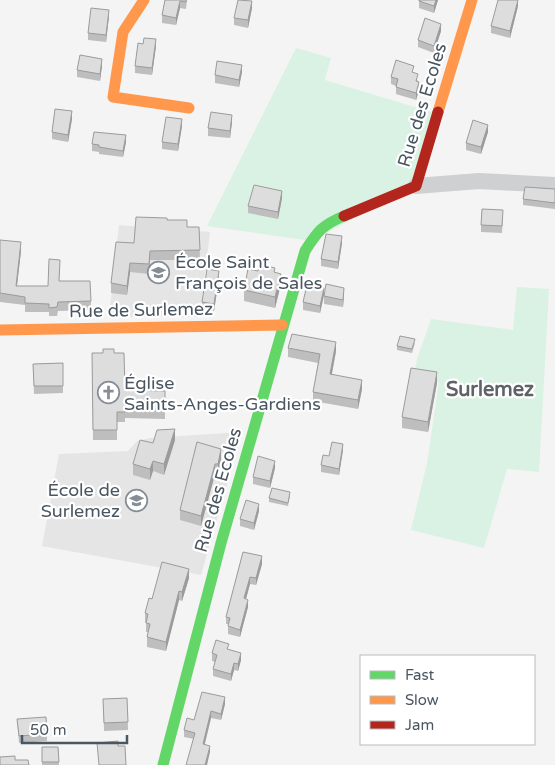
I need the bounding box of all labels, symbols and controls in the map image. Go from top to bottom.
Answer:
street label: Rue des Ecoles [393,40,451,170]
place label: École Saint François de Sales [175,251,322,294]
school or university icon: École Saint François de Sales [147,260,171,284]
street label: Rue de Surlemez [69,298,213,322]
place label: Église Saints-Anges-Gardiens [124,372,321,415]
district label: Surlemez [446,378,534,402]
church icon: Église Saints-Anges-Gardiens [96,381,120,405]
street label: Rue des Ecoles [190,425,246,555]
place label: École de Surlemez [41,479,120,522]
school or university icon: École de Surlemez [124,488,148,512]
legend [360,655,535,745]
text: Fast [405,666,435,684]
text: Slow [405,691,439,709]
scale bar [22,712,128,744]
text: Jam [405,716,434,734]
text: 50 m [30,721,67,739]

